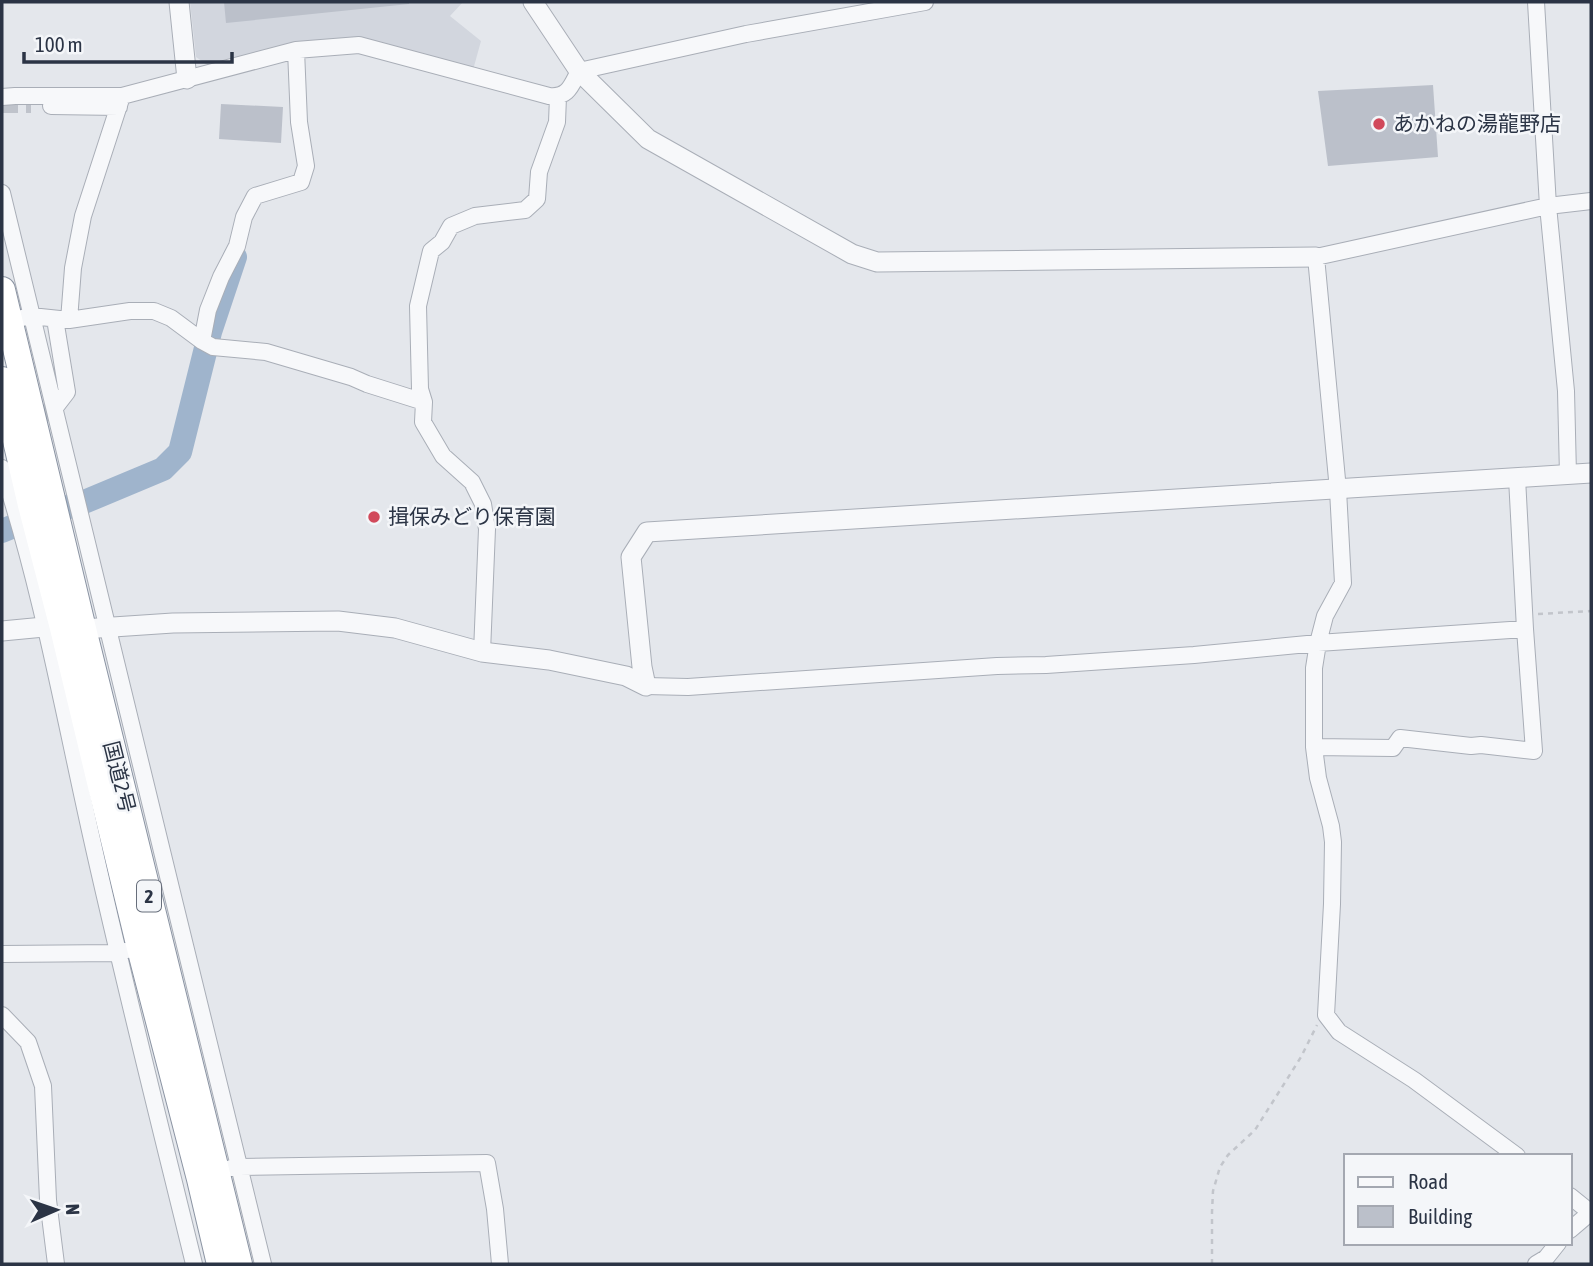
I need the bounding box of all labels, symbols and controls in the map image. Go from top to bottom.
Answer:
scale bar [24,21,233,65]
text: 100 m [35,32,83,56]
place label: あかねの湯龍野店 [1393,111,1561,135]
marker: あかねの湯龍野店 [1371,116,1387,132]
place label: 揖保みどり保育園 [388,504,556,528]
marker: 揖保みどり保育園 [366,509,382,525]
street label: 国道2号 [100,738,140,815]
road number: 2 [137,880,161,912]
legend [1344,1154,1572,1245]
text: Road [1408,1169,1448,1193]
north arrow [21,1175,91,1245]
text: N [62,1203,84,1215]
text: Building [1408,1204,1472,1228]

